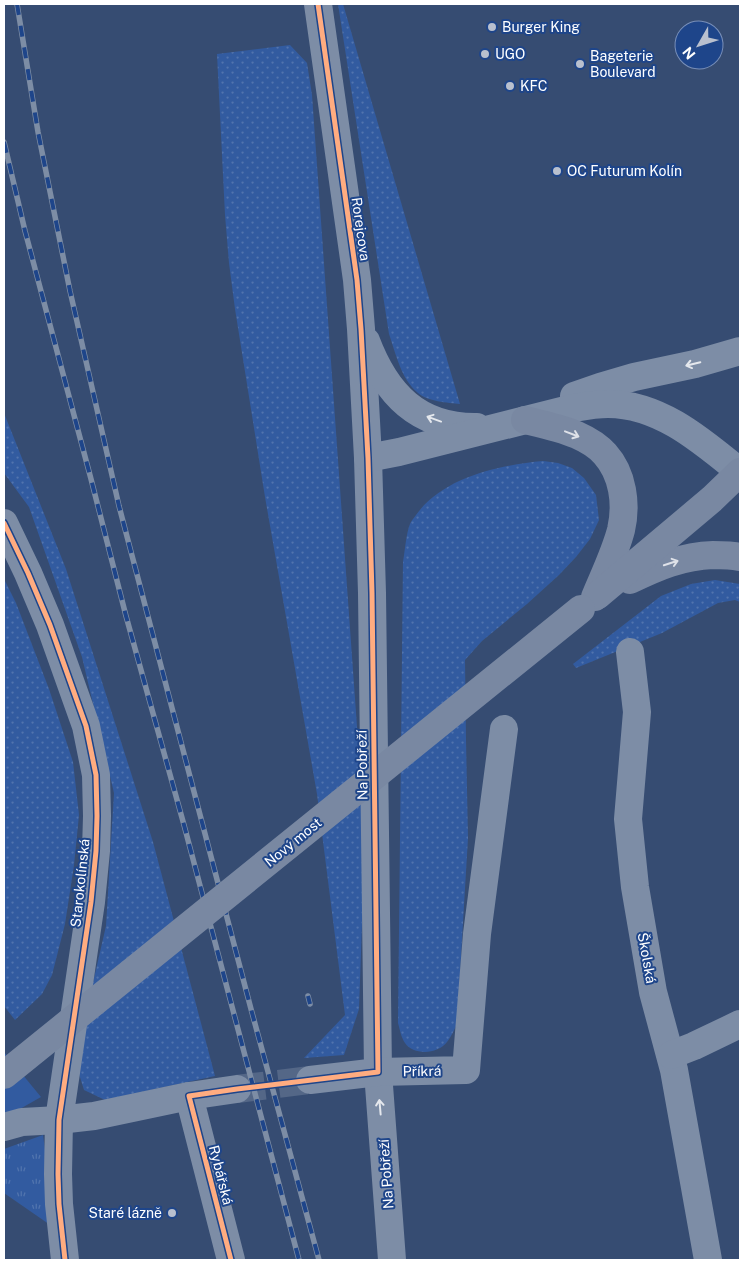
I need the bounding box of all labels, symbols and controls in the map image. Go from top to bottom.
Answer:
place label: Burger King [502,19,580,35]
north arrow [674,20,724,70]
marker: Burger King [486,21,498,33]
text: N [679,44,699,62]
place label: UGO [495,46,525,62]
marker: UGO [479,48,491,60]
place label: Bageterie Boulevard [590,48,656,80]
marker: Bageterie Boulevard [574,58,586,70]
place label: KFC [520,78,548,94]
marker: KFC [504,80,516,92]
place label: OC Futurum Kolín [567,163,682,179]
marker: OC Futurum Kolín [551,165,563,177]
street label: Rorejcova [349,196,373,262]
one-way arrow [686,360,702,369]
one-way arrow [427,414,442,423]
one-way arrow [564,430,579,439]
one-way arrow [663,557,679,567]
street label: Na Pobřeží [353,729,371,800]
street label: Nový most [261,814,325,870]
street label: Starokolínská [67,838,93,928]
street label: Školská [635,931,660,985]
street label: Příkrá [403,1063,441,1079]
one-way arrow [376,1099,385,1115]
street label: Na Pobřeží [376,1138,396,1209]
street label: Rybářská [206,1144,236,1206]
place label: Staré lázně [89,1205,162,1221]
marker: Staré lázně [166,1207,178,1219]

